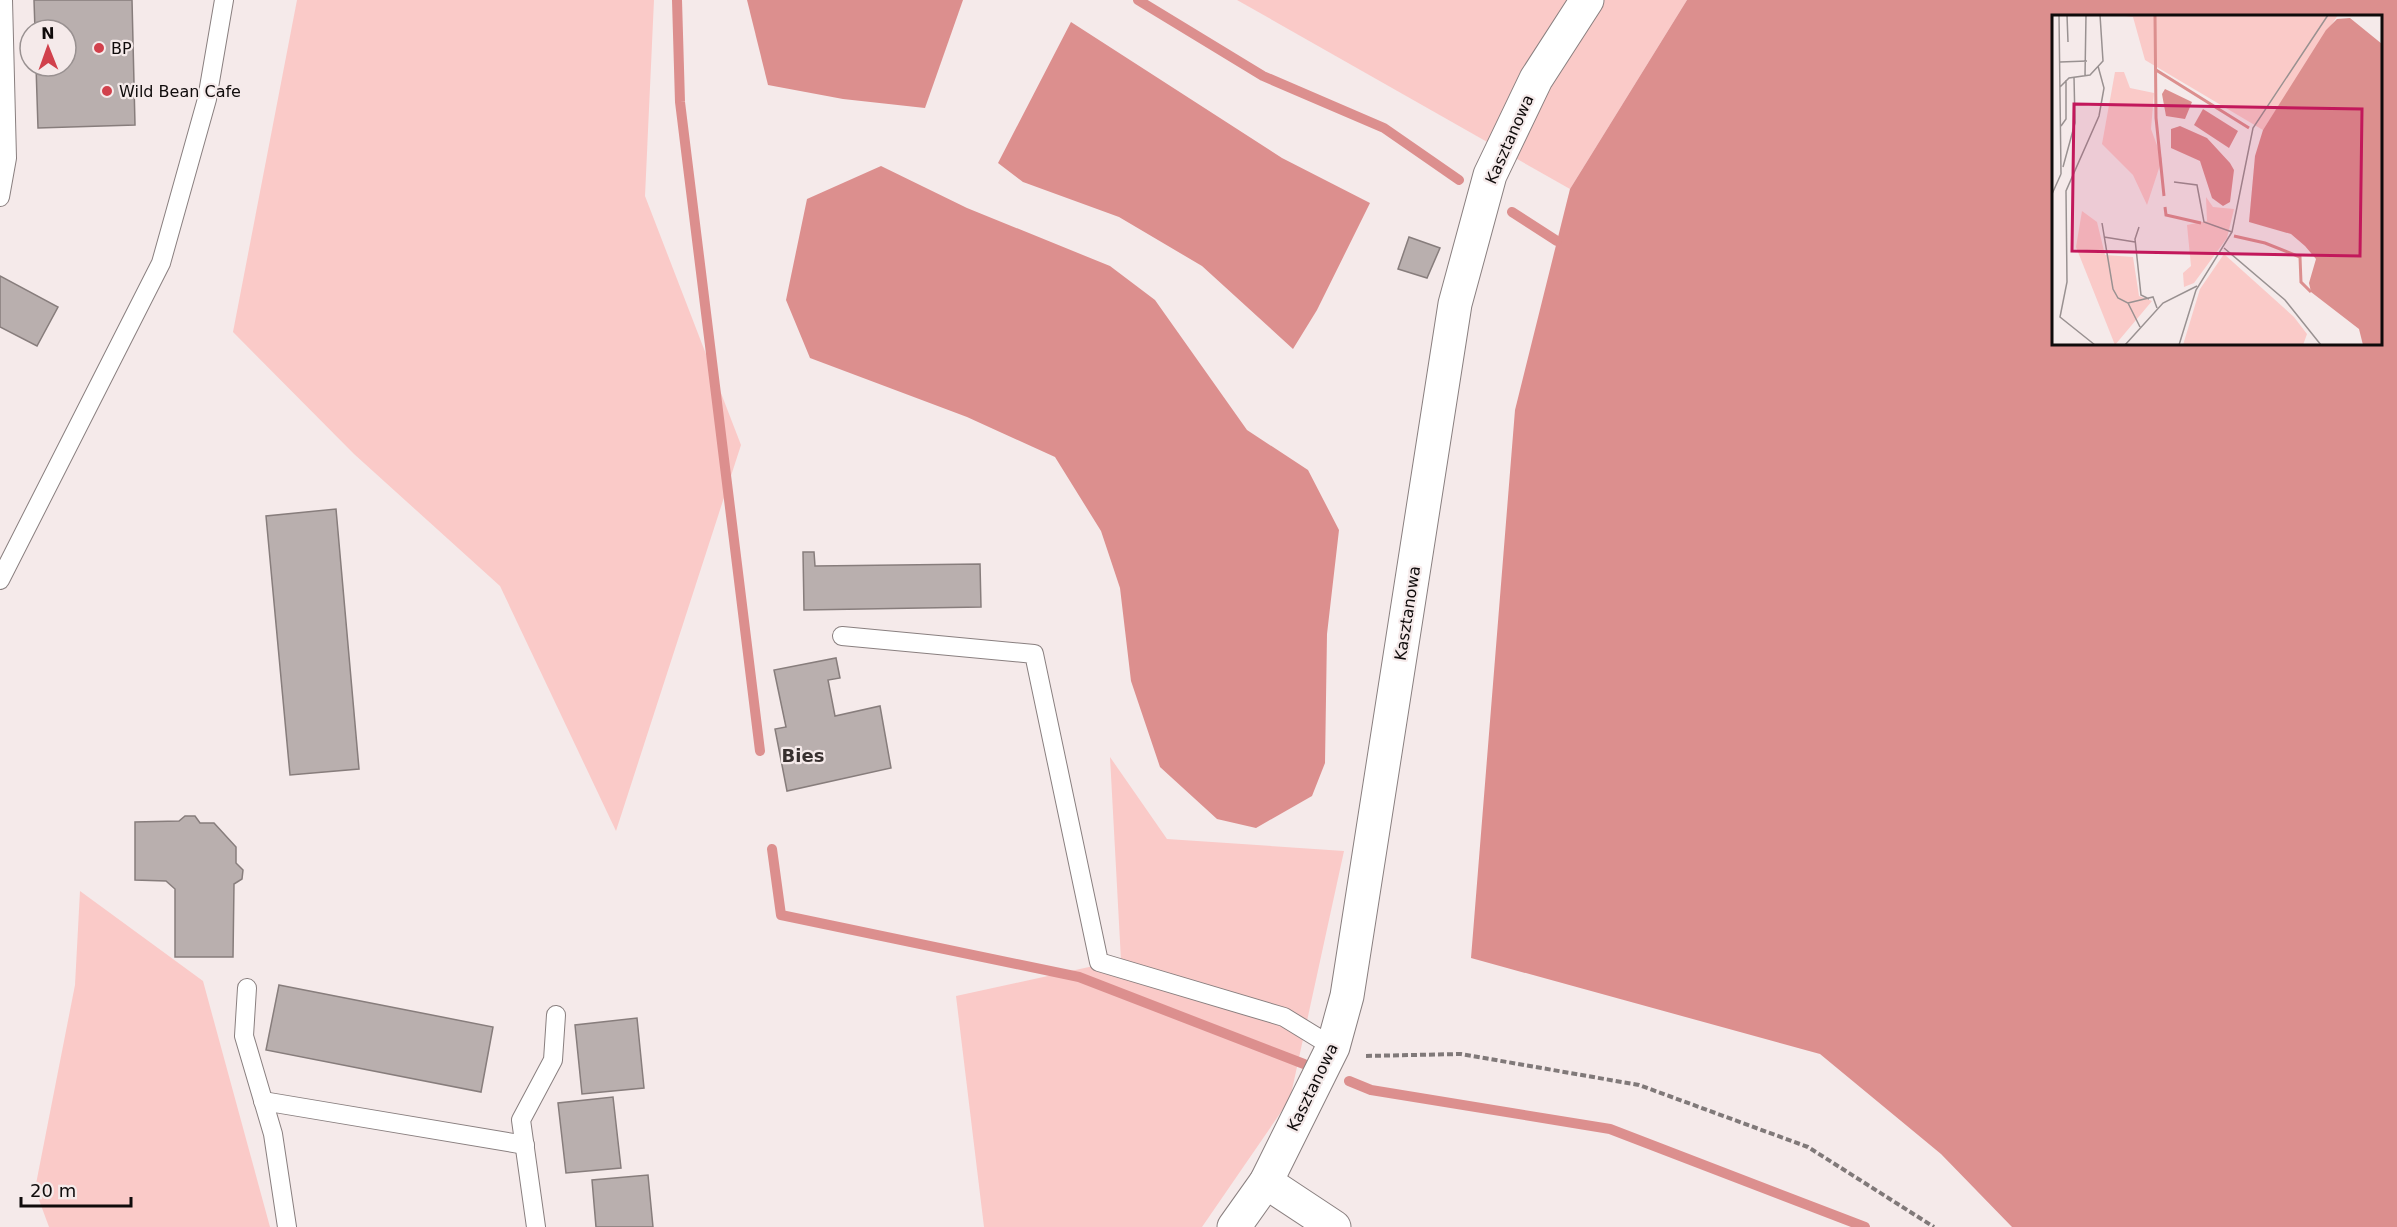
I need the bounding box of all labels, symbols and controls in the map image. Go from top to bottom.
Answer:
inset map [2052,15,2382,345]
north arrow [18,18,78,78]
text: N [41,24,55,43]
place label: BP [111,39,132,58]
marker: BP [92,41,106,55]
place label: Wild Bean Cafe [119,82,241,101]
marker: Wild Bean Cafe [100,84,114,98]
street label: Kasztanowa [1481,92,1538,187]
street label: Kasztanowa [1391,564,1424,662]
district label: Bies [782,745,824,766]
street label: Kasztanowa [1283,1040,1342,1134]
scale bar [21,1170,130,1208]
text: 20 m [30,1180,76,1201]

